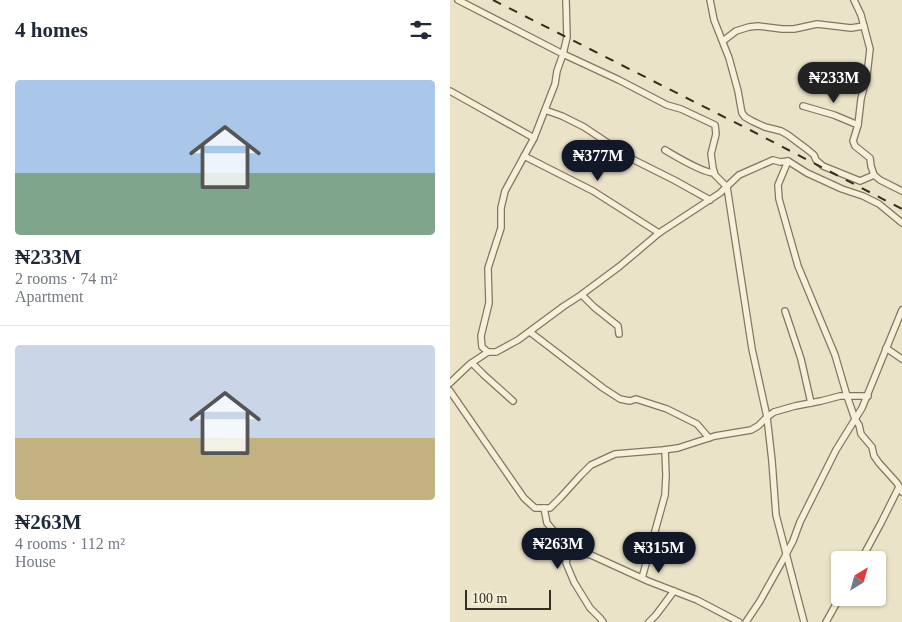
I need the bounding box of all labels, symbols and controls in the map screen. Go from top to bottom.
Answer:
icon: filters [407,16,435,44]
text: 4 homes [15,18,88,42]
pin: ₦233M [799,62,869,104]
text: ₦233M [809,69,859,86]
icon: home [180,112,270,202]
pin: ₦377M [563,140,633,182]
text: ₦377M [573,147,623,164]
text: ₦233M [15,245,82,269]
text: 2 rooms · 74 m² [15,270,118,287]
text: Apartment [15,288,83,305]
icon: home [180,378,270,468]
text: ₦263M [15,510,82,534]
pin: ₦263M [523,528,593,570]
pin: ₦315M [624,532,694,574]
text: 4 rooms · 112 m² [15,535,125,552]
text: ₦263M [533,535,583,552]
text: ₦315M [634,539,684,556]
north arrow [831,551,886,606]
map controls [831,551,886,606]
text: House [15,553,56,570]
scale bar [465,587,551,610]
text: 100 m [472,591,507,606]

